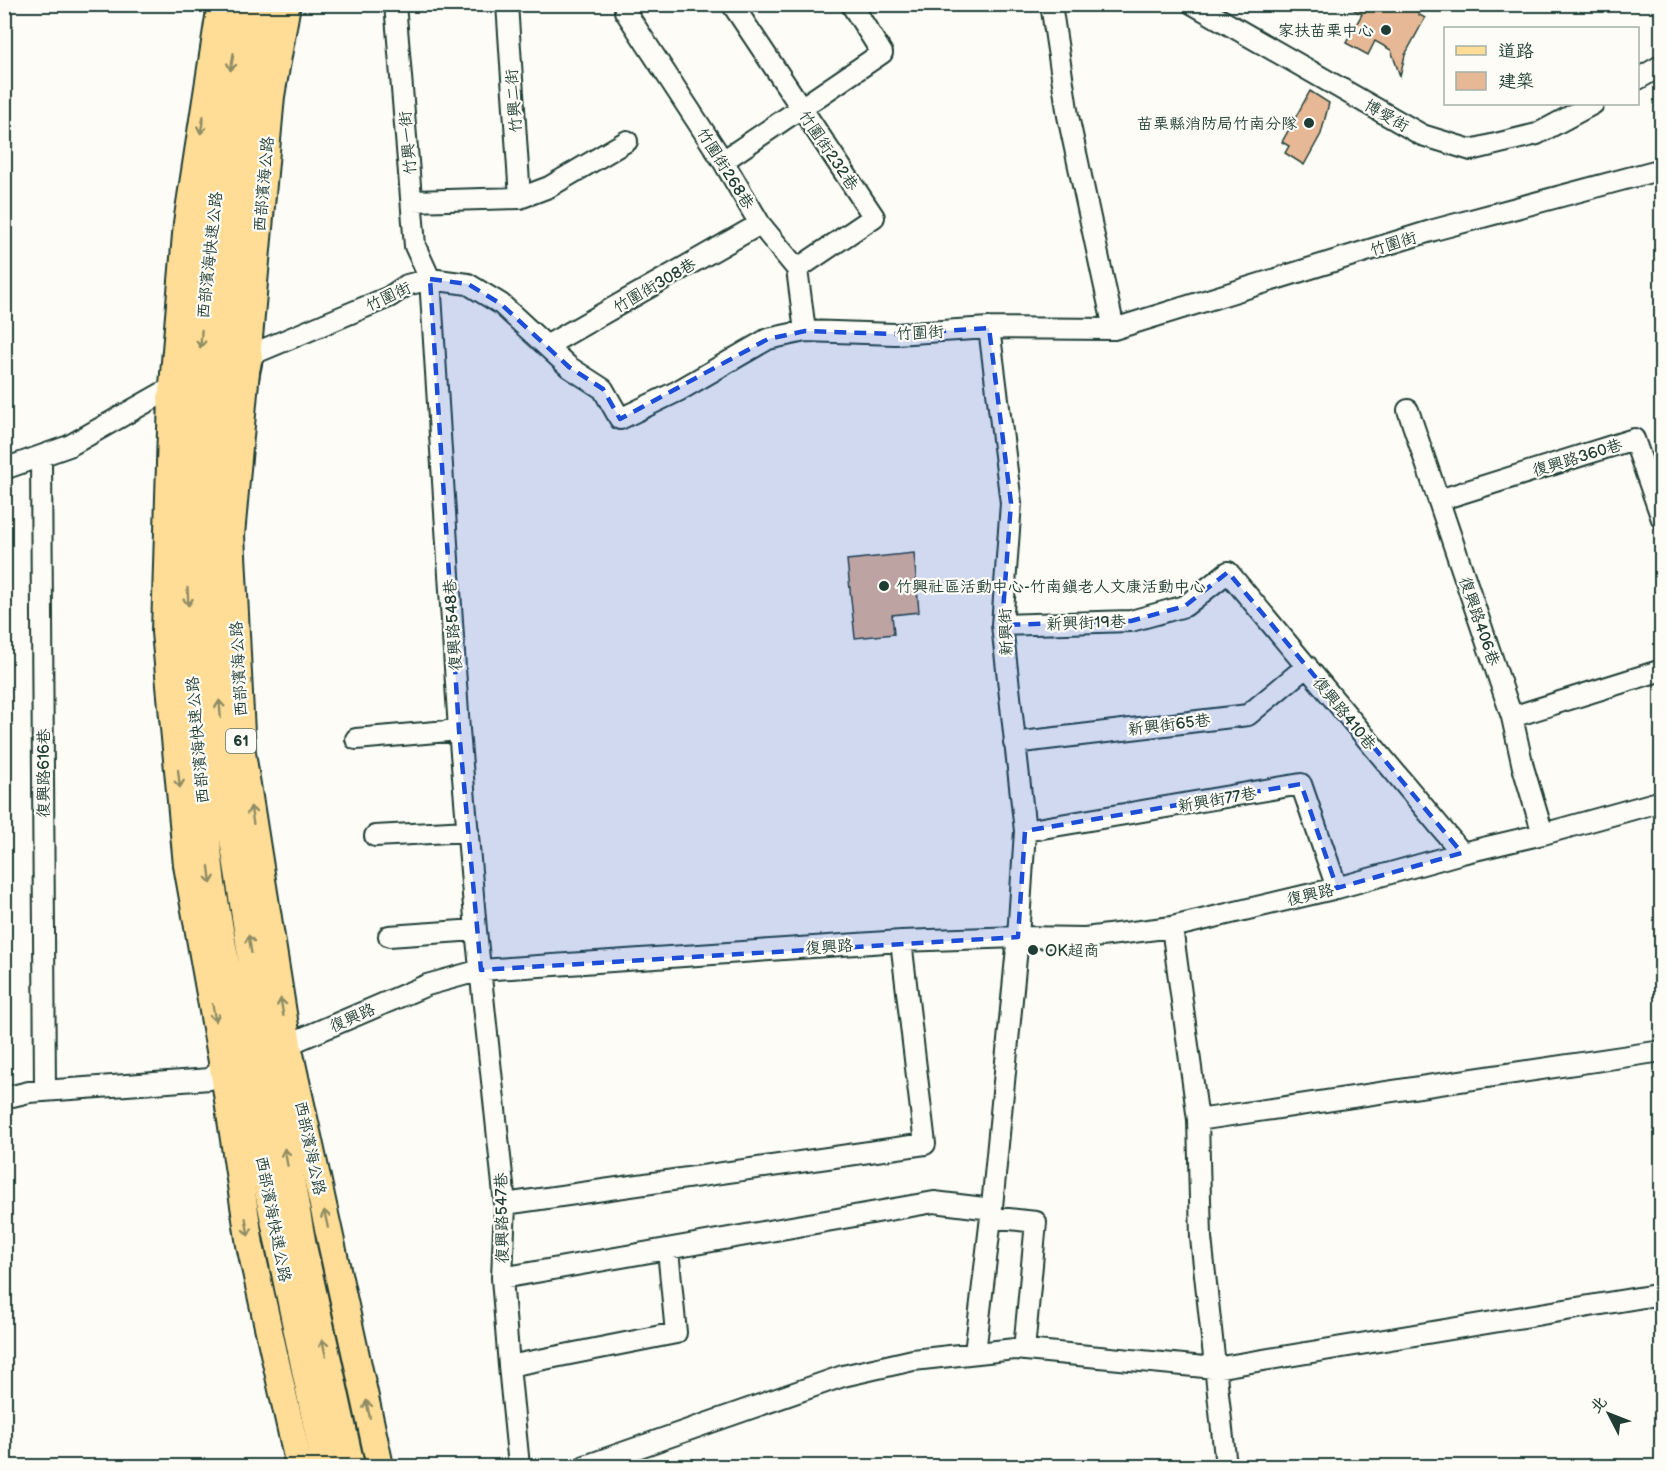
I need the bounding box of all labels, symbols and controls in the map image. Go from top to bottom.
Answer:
place label: 家扶苗栗中心 [1278,22,1374,41]
marker: 家扶苗栗中心 [1379,23,1393,37]
legend [1444,27,1639,105]
text: 道路 [1498,41,1534,62]
one-way arrow [226,52,237,71]
street label: 竹興二街 [503,68,526,133]
text: 建築 [1498,71,1534,92]
street label: 博愛街 [1361,96,1412,137]
street label: 竹圍街232巷 [794,107,861,194]
street label: 竹興一街 [396,110,421,176]
one-way arrow [196,114,207,134]
place label: 苗栗縣消防局竹南分隊 [1137,115,1297,134]
marker: 苗栗縣消防局竹南分隊 [1302,116,1316,130]
street label: 竹圍街268巷 [692,125,757,213]
street label: 西部濱海公路 [251,135,278,233]
street label: 西部濱海快速公路 [194,191,227,320]
street label: 竹圍街 [1368,228,1419,261]
street label: 竹圍街308巷 [610,255,700,318]
street label: 竹圍街 [363,279,414,316]
street label: 竹圍街 [896,323,945,344]
one-way arrow [195,329,206,349]
street label: 復興路360巷 [1530,436,1625,481]
street label: 復興路406巷 [1454,574,1503,669]
street label: 復興路548巷 [441,578,466,672]
place label: 竹興社區活動中心-竹南鎮老人文康活動中心 [896,578,1206,597]
marker: 竹興社區活動中心-竹南鎮老人文康活動中心 [877,579,891,593]
one-way arrow [182,586,193,606]
street label: 新興街 [996,608,1017,656]
street label: 新興街19巷 [1046,613,1126,634]
street label: 西部濱海公路 [227,620,251,717]
street label: 復興路410巷 [1308,673,1379,755]
street label: 西部濱海快速公路 [183,675,214,804]
one-way arrow [214,699,225,719]
street label: 新興街65巷 [1127,711,1212,740]
street label: 復興路616巷 [35,728,54,818]
road number: 61 [226,729,256,753]
one-way arrow [174,769,185,788]
street label: 新興街77巷 [1176,784,1258,817]
one-way arrow [246,805,257,825]
one-way arrow [205,864,216,884]
street label: 復興路 [1285,881,1336,910]
one-way arrow [244,934,255,954]
street label: 復興路 [804,936,854,959]
place label: OK超商 [1045,942,1100,961]
marker: OK超商 [1026,943,1040,957]
one-way arrow [277,998,288,1018]
street label: 復興路 [327,1000,378,1037]
one-way arrow [208,1003,219,1023]
street label: 西部濱海公路 [290,1099,329,1197]
one-way arrow [280,1147,291,1167]
street label: 西部濱海快速公路 [251,1155,294,1284]
street label: 復興路547巷 [492,1172,513,1264]
one-way arrow [320,1210,331,1229]
one-way arrow [242,1216,253,1236]
one-way arrow [318,1338,329,1358]
north arrow [1579,1384,1639,1444]
text: 北 [1587,1393,1611,1417]
one-way arrow [361,1400,373,1419]

